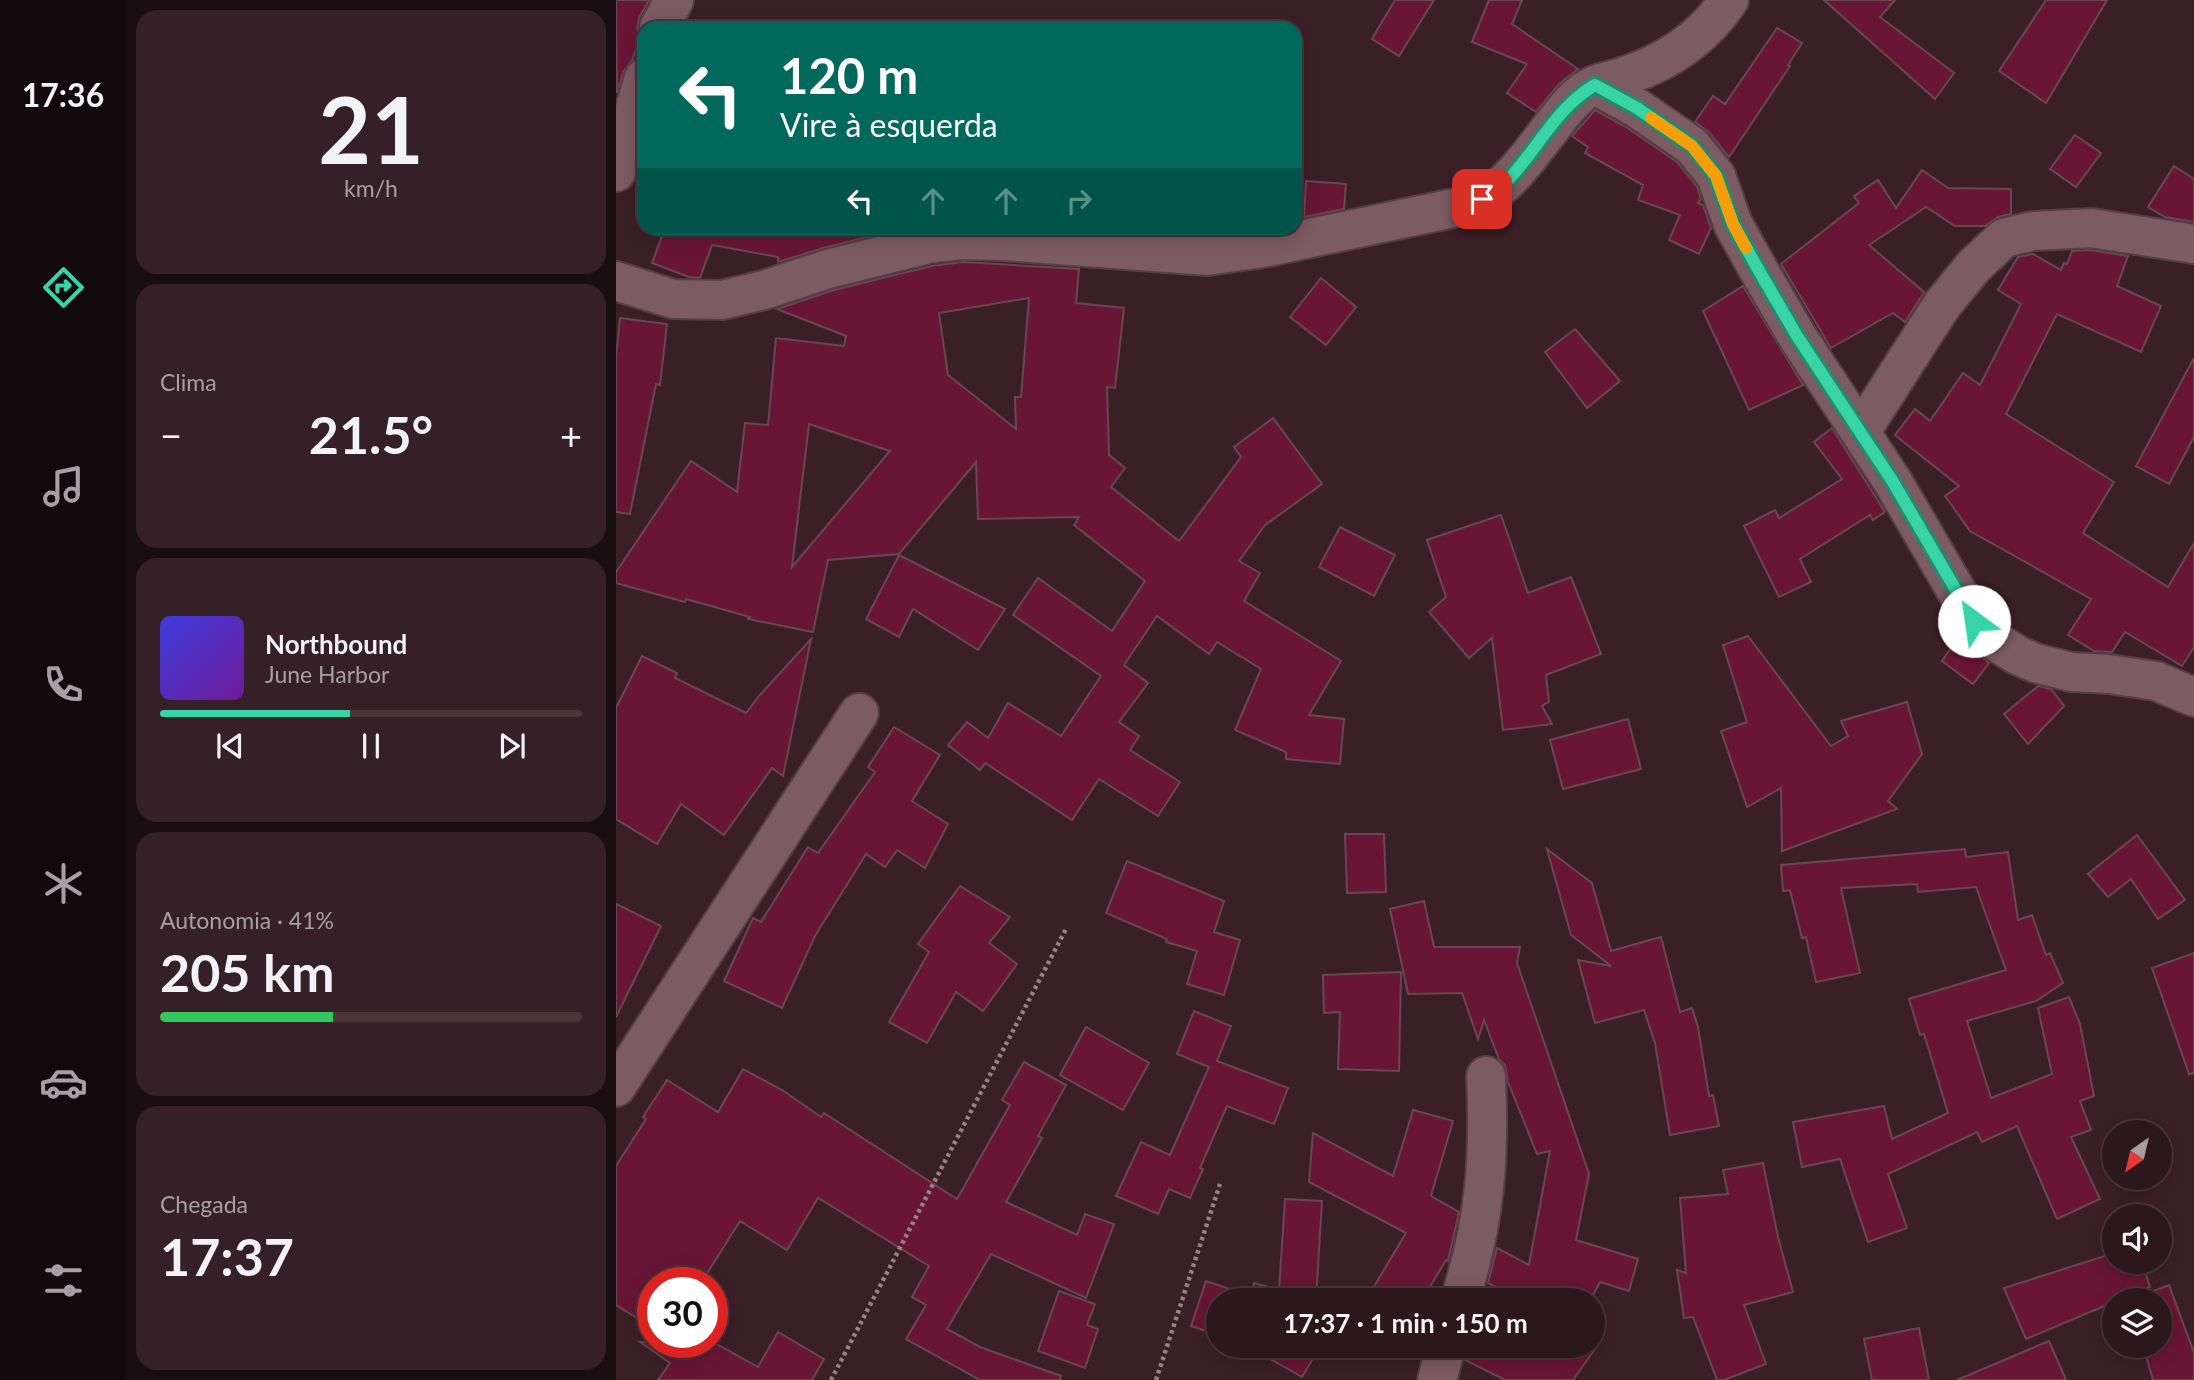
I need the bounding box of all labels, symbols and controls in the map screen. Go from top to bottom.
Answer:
text: 120 m [780,46,918,104]
icon: left [665,49,756,140]
text: 21 [318,74,424,183]
text: 17:36 [22,75,104,114]
text: Vire à esquerda [780,105,998,144]
pin [1452,169,1512,229]
text: km/h [344,174,398,202]
icon: arrive [1463,180,1501,218]
icon: left [841,182,879,220]
icon: ahead [914,182,952,220]
icon: ahead [987,182,1025,220]
icon: right [1060,182,1098,220]
icon: directions [39,263,88,312]
text: Clima [160,368,217,396]
text: 21.5° [309,403,433,465]
text: − [160,412,182,458]
text: + [560,412,582,458]
icon: music [39,462,88,511]
position arrow [1937,584,2011,658]
text: Northbound [265,628,407,660]
icon: phone [39,660,88,709]
text: June Harbor [265,660,389,688]
icon: previous [211,727,249,765]
icon: pause [352,727,390,765]
icon: next [493,727,531,765]
icon: climate [39,859,88,908]
text: Autonomia · 41% [160,906,334,934]
text: 205 km [160,941,334,1003]
icon: car [39,1058,88,1107]
north arrow [2102,1120,2172,1190]
map controls [2102,1120,2172,1358]
text: Chegada [160,1190,248,1218]
button: sound [2102,1204,2172,1274]
text: 17:37 [160,1225,294,1287]
icon: filters [39,1256,88,1305]
speed limit sign: 30 [637,1267,728,1358]
button: layers [2102,1288,2172,1358]
text: 17:37 · 1 min · 150 m [1283,1307,1528,1339]

